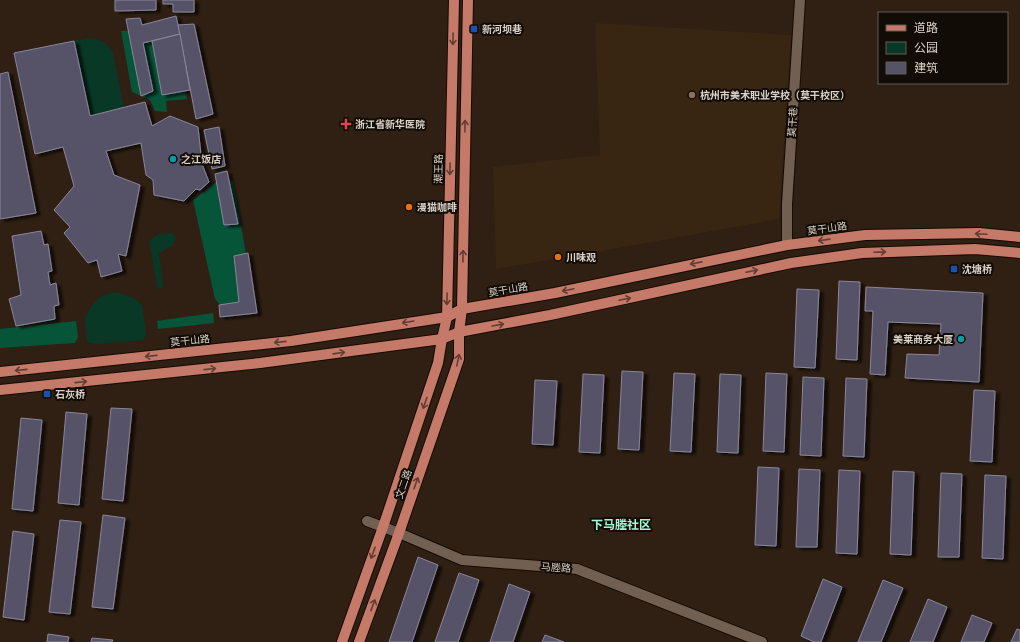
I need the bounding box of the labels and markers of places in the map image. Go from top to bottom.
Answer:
place label: 新河坝巷 [482,22,522,37]
marker: 新河坝巷 [469,24,479,34]
place label: 杭州市美术职业学校（莫干校区） [700,88,850,103]
marker: 杭州市美术职业学校（莫干校区） [687,90,697,100]
place label: 浙江省新华医院 [355,117,425,132]
marker: 浙江省新华医院 [340,118,352,130]
place label: 之江饭店 [181,152,221,167]
marker: 之江饭店 [168,154,178,164]
place label: 漫猫咖啡 [417,200,457,215]
marker: 漫猫咖啡 [404,202,414,212]
place label: 川味观 [566,250,596,265]
marker: 川味观 [553,252,563,262]
place label: 沈塘桥 [962,262,992,277]
marker: 沈塘桥 [949,264,959,274]
place label: 美莱商务大厦 [893,332,953,347]
marker: 美莱商务大厦 [956,334,966,344]
place label: 石灰桥 [55,387,85,402]
marker: 石灰桥 [42,389,52,399]

